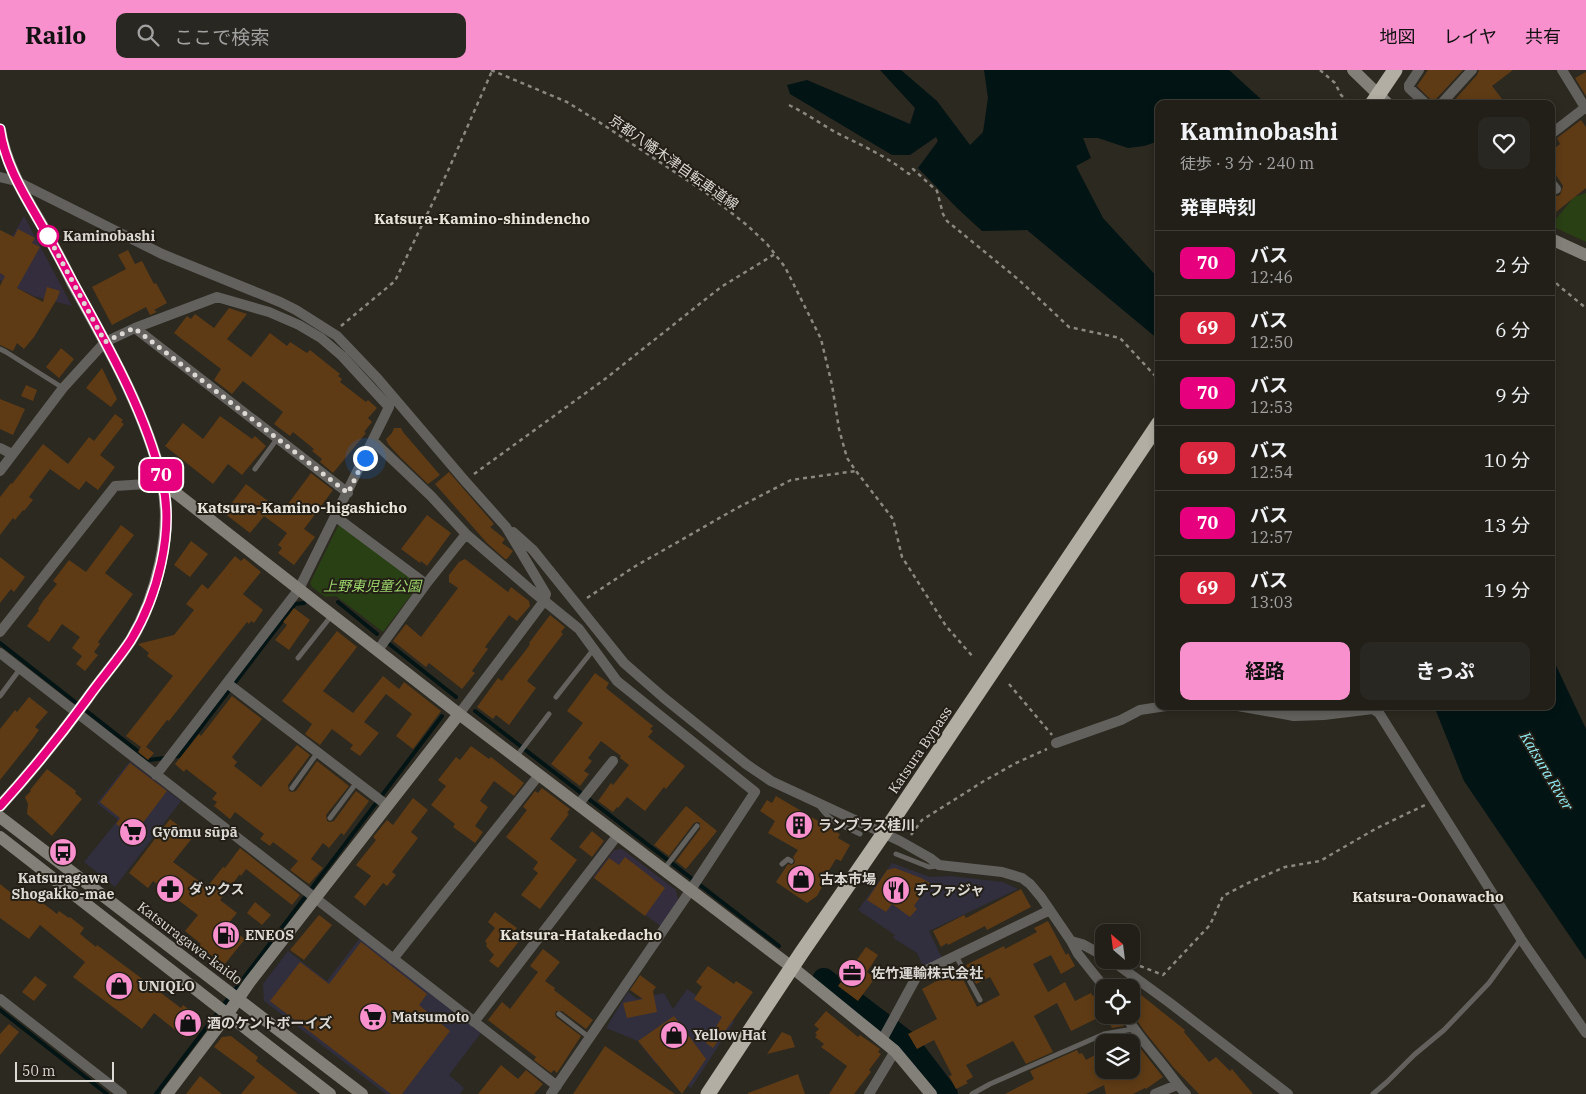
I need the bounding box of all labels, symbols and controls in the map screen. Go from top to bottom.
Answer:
search box [116,13,466,58]
text: Railo [25,19,86,51]
icon: search [134,21,162,49]
text: ここで検索 [174,25,269,49]
text: 地図 [1380,25,1416,48]
text: レイヤ [1444,25,1497,48]
text: 共有 [1525,25,1561,48]
street label: 京都八幡木津自転車道線 [606,110,742,214]
text: Kaminobashi [1180,115,1338,147]
button: heart [1478,117,1530,169]
text: 徒歩 · 3 分 · 240 m [1180,153,1314,173]
text: 発車時刻 [1180,195,1256,219]
district label: Katsura-Kamino-shindencho [374,209,590,228]
marker: Kaminobashi [37,225,59,247]
place label: Kaminobashi [63,227,155,245]
text: バス [1250,243,1288,267]
text: 70 [1197,251,1218,274]
text: 2 分 [1495,253,1530,277]
text: 12:46 [1250,267,1293,287]
text: バス [1250,308,1288,332]
text: 69 [1197,316,1218,339]
text: 6 分 [1495,318,1530,342]
text: 12:50 [1250,332,1293,352]
text: バス [1250,373,1288,397]
text: 70 [1197,381,1218,404]
text: 9 分 [1495,383,1530,407]
text: 12:53 [1250,397,1293,417]
text: バス [1250,438,1288,462]
your location [353,446,378,471]
text: 69 [1197,446,1218,469]
text: 10 分 [1484,448,1530,472]
line badge: 70 [138,459,184,491]
text: 12:54 [1250,462,1293,482]
text: 70 [150,463,172,486]
district label: Katsura-Kamino-higashicho [197,498,407,517]
text: バス [1250,503,1288,527]
text: 70 [1197,511,1218,534]
text: 13 分 [1484,513,1530,537]
text: 12:57 [1250,527,1293,547]
text: バス [1250,568,1288,592]
text: 69 [1197,576,1218,599]
park label: 上野東児童公園 [323,577,423,595]
text: 19 分 [1484,578,1530,602]
text: 13:03 [1250,592,1293,612]
button: 経路 [1180,642,1350,700]
button: きっぷ [1360,642,1530,700]
street label: Katsura Bypass [884,703,956,797]
water label: Katsura River [1516,727,1578,814]
building icon: ランブラス桂川 [784,810,814,840]
place label: ランブラス桂川 [818,816,915,834]
supermarket icon: Gyōmu sūpā [118,817,148,847]
place label: Gyōmu sūpā [152,823,238,841]
bus stop icon: Katsuragawa Shogakko-mae [48,837,78,867]
shop icon: 古本市場 [786,864,816,894]
place label: Katsuragawa Shogakko-mae [12,869,114,903]
place label: 古本市場 [820,870,876,888]
pharmacy icon: ダックス [155,874,185,904]
restaurant icon: チファジャ [881,875,911,905]
place label: ダックス [189,880,245,898]
place label: チファジャ [915,881,984,899]
district label: Katsura-Oonawacho [1352,887,1504,906]
street label: Katsuragawa-kaido [134,898,246,988]
fuel station icon: ENEOS [211,920,241,950]
north arrow [1095,924,1140,969]
map controls [1095,924,1140,1079]
district label: Katsura-Hatakedacho [500,925,662,944]
place label: ENEOS [245,926,294,944]
office icon: 佐竹運輸株式会社 [837,958,867,988]
place label: 佐竹運輸株式会社 [871,964,983,982]
shop icon: UNIQLO [104,971,134,1001]
place label: UNIQLO [138,977,195,995]
button: locate [1095,979,1140,1024]
supermarket icon: Matsumoto [358,1002,388,1032]
shop icon: 酒のケントボーイズ [173,1008,203,1038]
place label: Matsumoto [392,1008,469,1026]
place label: 酒のケントボーイズ [207,1014,332,1032]
shop icon: Yellow Hat [659,1020,689,1050]
place label: Yellow Hat [693,1026,766,1044]
button: layers [1095,1034,1140,1079]
scale bar [15,1059,114,1082]
text: 50 m [22,1062,55,1080]

